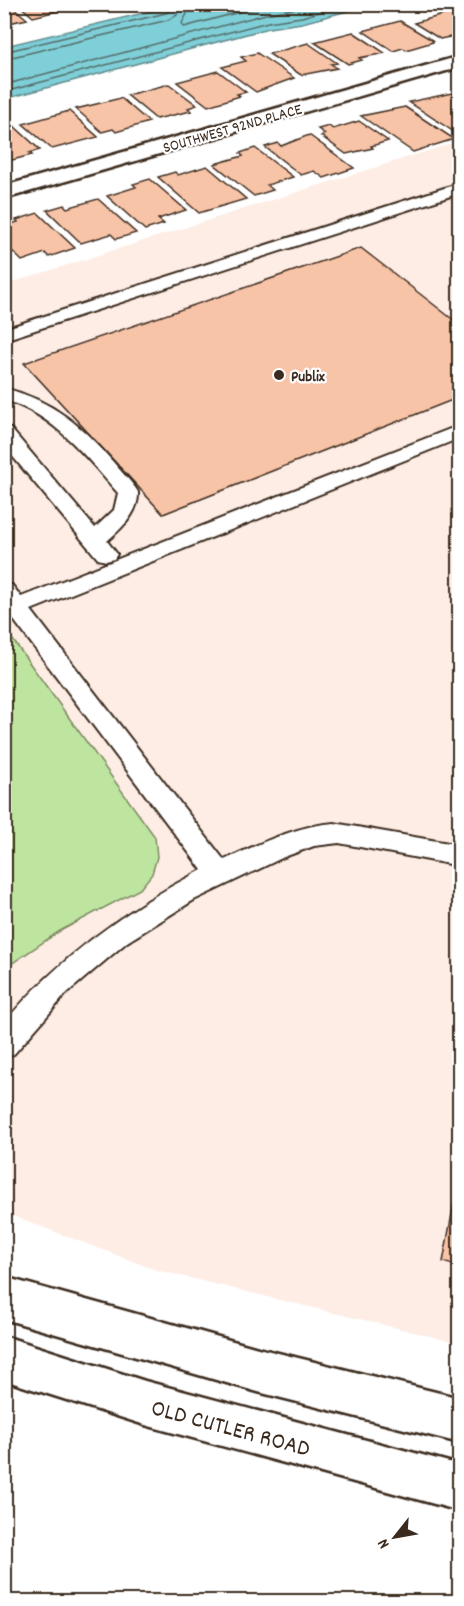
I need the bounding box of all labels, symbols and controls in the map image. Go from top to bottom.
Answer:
street label: SOUTHWEST 92ND PLACE [160,98,306,160]
place label: Publix [291,366,325,389]
marker: Publix [272,368,286,382]
street label: OLD CUTLER ROAD [147,1392,314,1467]
north arrow [365,1507,425,1567]
text: N [372,1534,396,1553]

